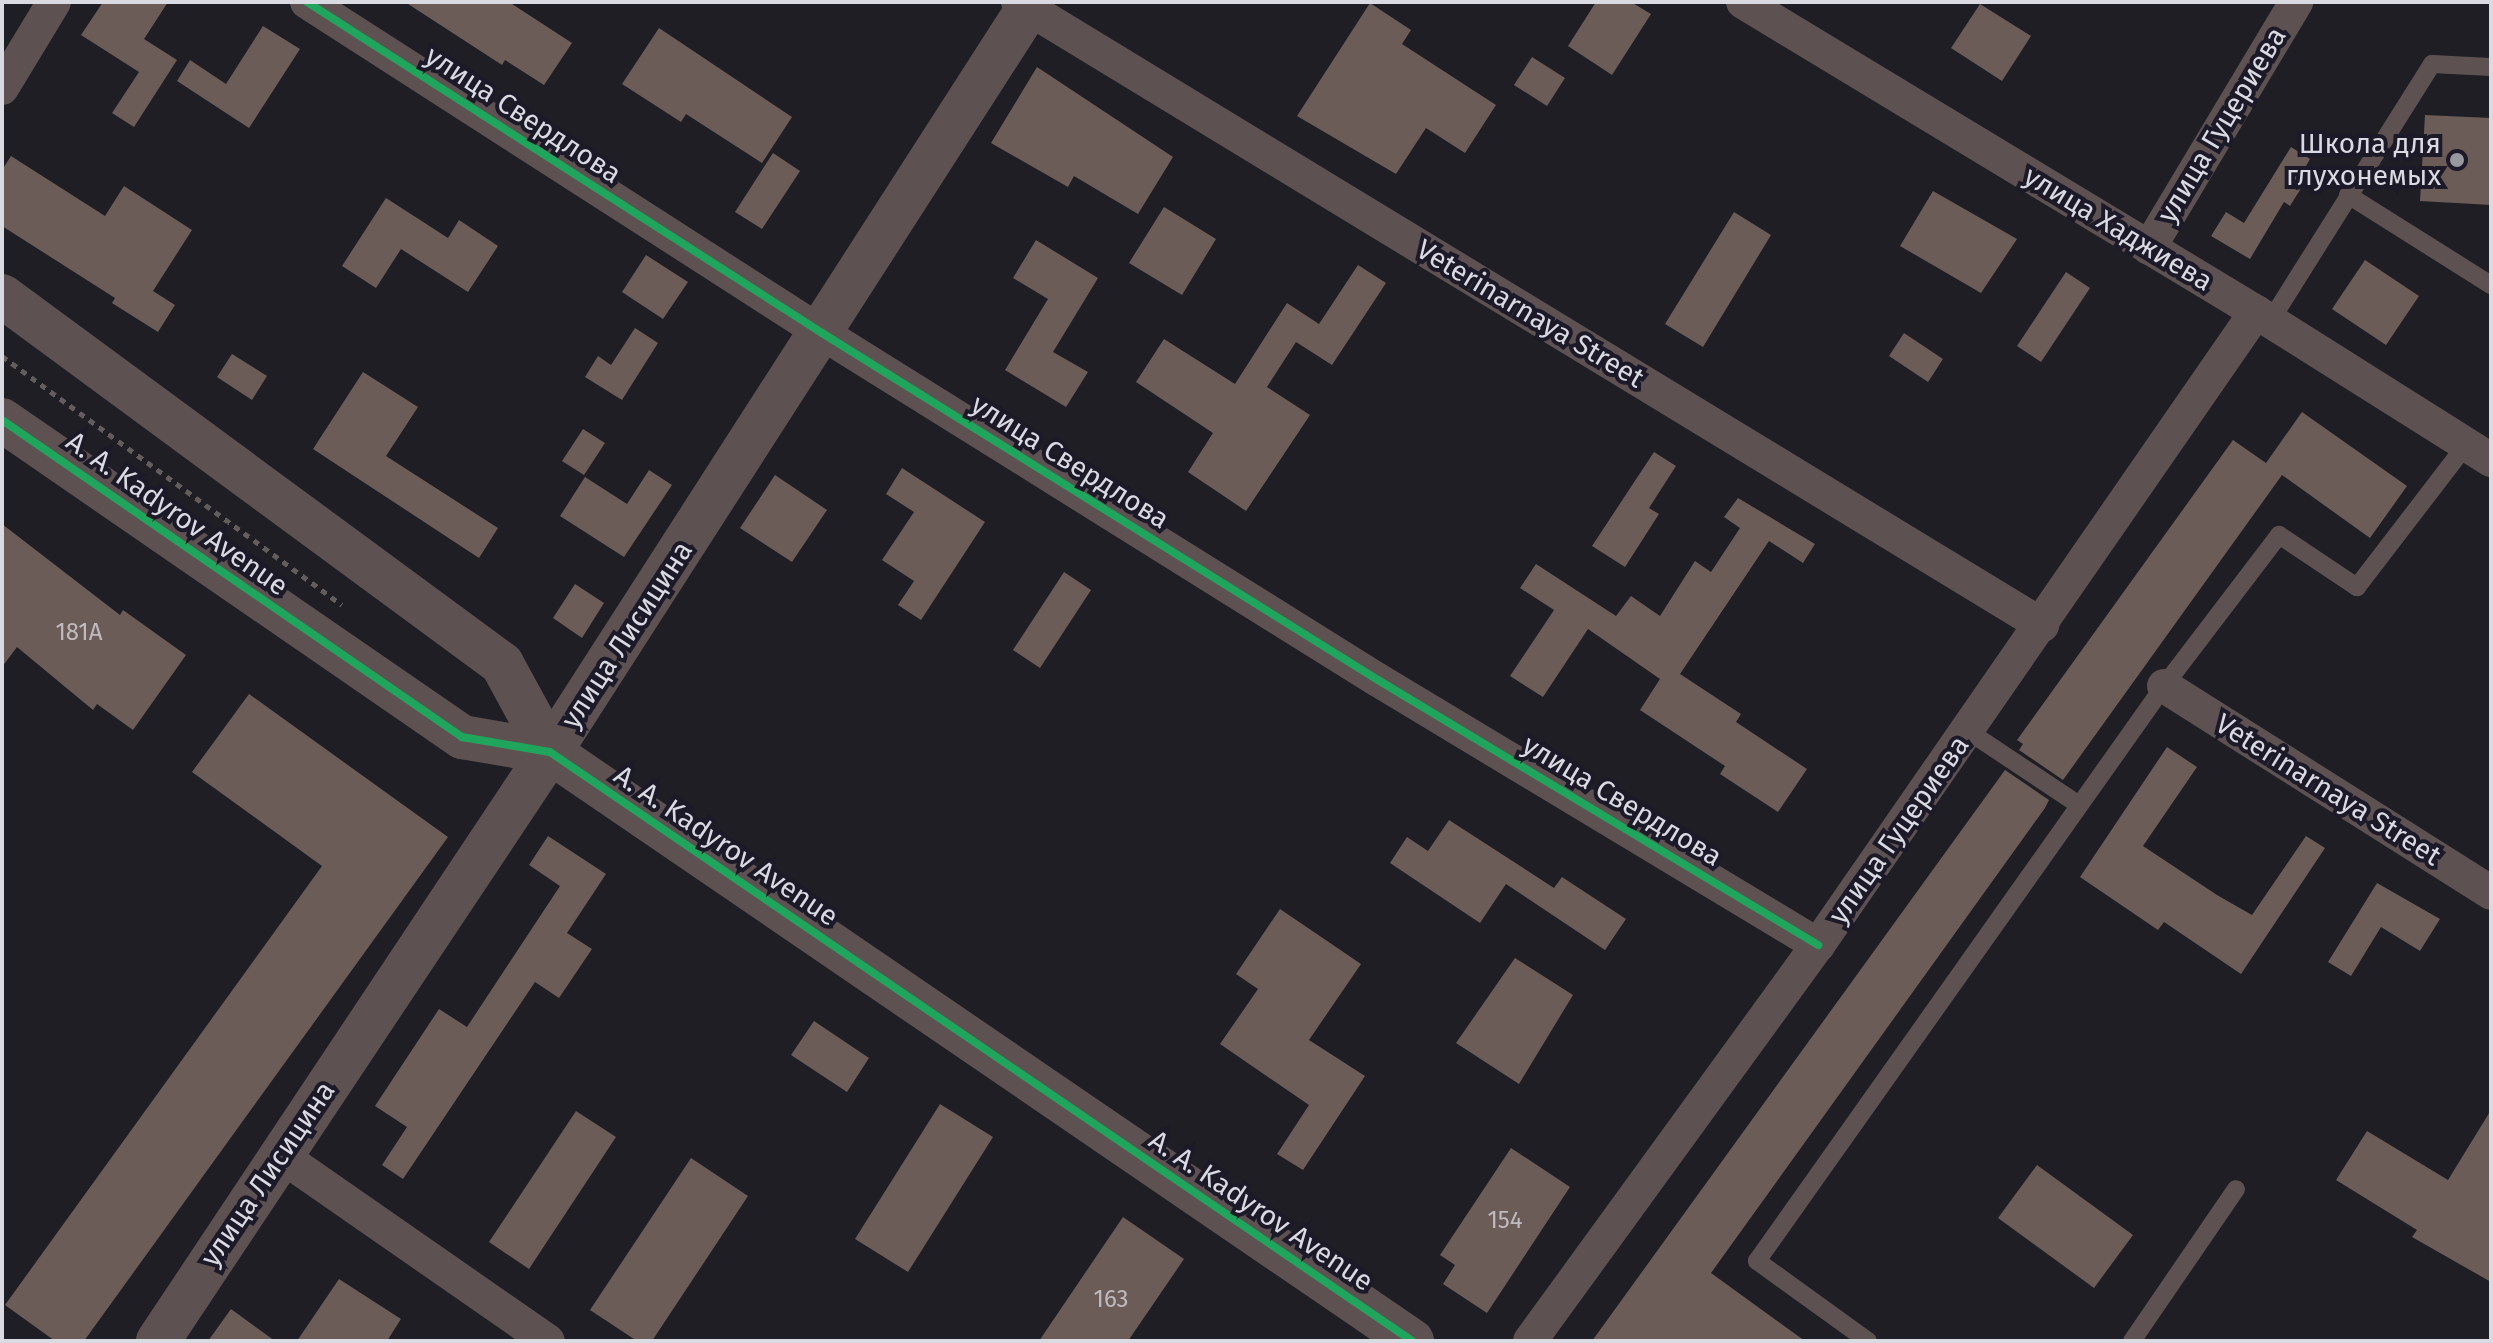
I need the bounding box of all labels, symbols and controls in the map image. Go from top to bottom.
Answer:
street label: улица Гуцериева [2150,21,2294,229]
street label: улица Свердлова [419,39,627,191]
place label: Школа для глухонемых [2286,127,2441,193]
marker: Школа для глухонемых [2448,151,2466,169]
street label: улица Хаджиева [2018,159,2218,299]
street label: Veterinarnaya Street [1410,233,1650,395]
street label: улица Свердлова [965,388,1175,536]
street label: A. A. Kadyrov Avenue [60,425,294,603]
street label: улица Лисицина [554,535,700,735]
house number: 181А [55,619,103,647]
street label: Veterinarnaya Street [2209,707,2447,873]
street label: улица Свердлова [1516,728,1728,874]
street label: улица Гуцериева [1822,729,1976,931]
street label: A. A. Kadyrov Avenue [608,759,844,933]
street label: улица Лисицина [194,1075,342,1273]
street label: A. A. Kadyrov Avenue [1143,1124,1379,1298]
house number: 154 [1487,1207,1523,1235]
house number: 163 [1094,1286,1128,1314]

